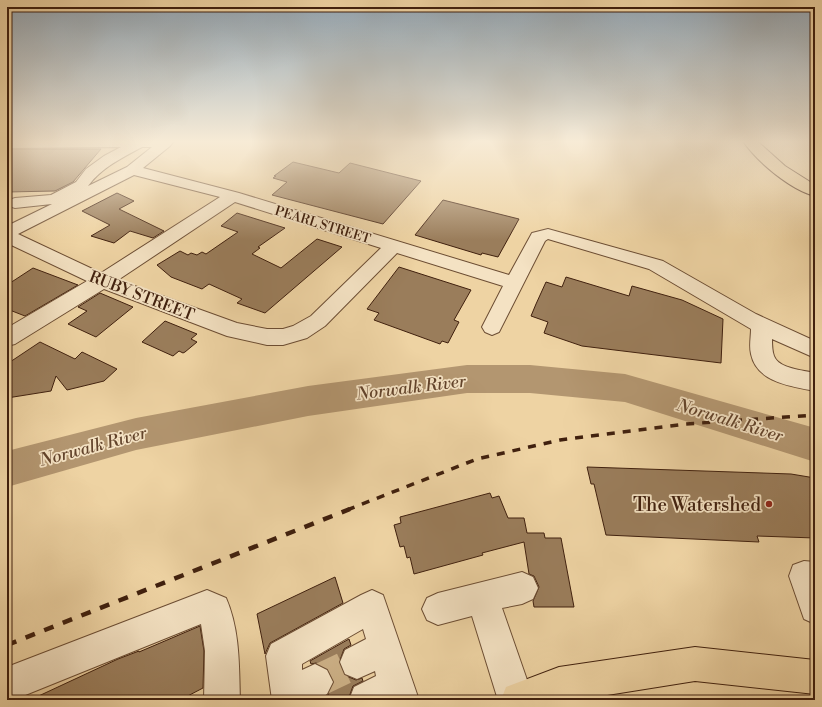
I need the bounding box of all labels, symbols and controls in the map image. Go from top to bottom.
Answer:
street label: PEARL STREET [273,203,373,247]
street label: RUBY STREET [86,267,197,325]
water label: Norwalk River [354,370,468,406]
water label: Norwalk River [673,394,786,448]
water label: Norwalk River [36,422,150,472]
place label: The Watershed [633,493,761,517]
marker: The Watershed [764,499,774,509]

